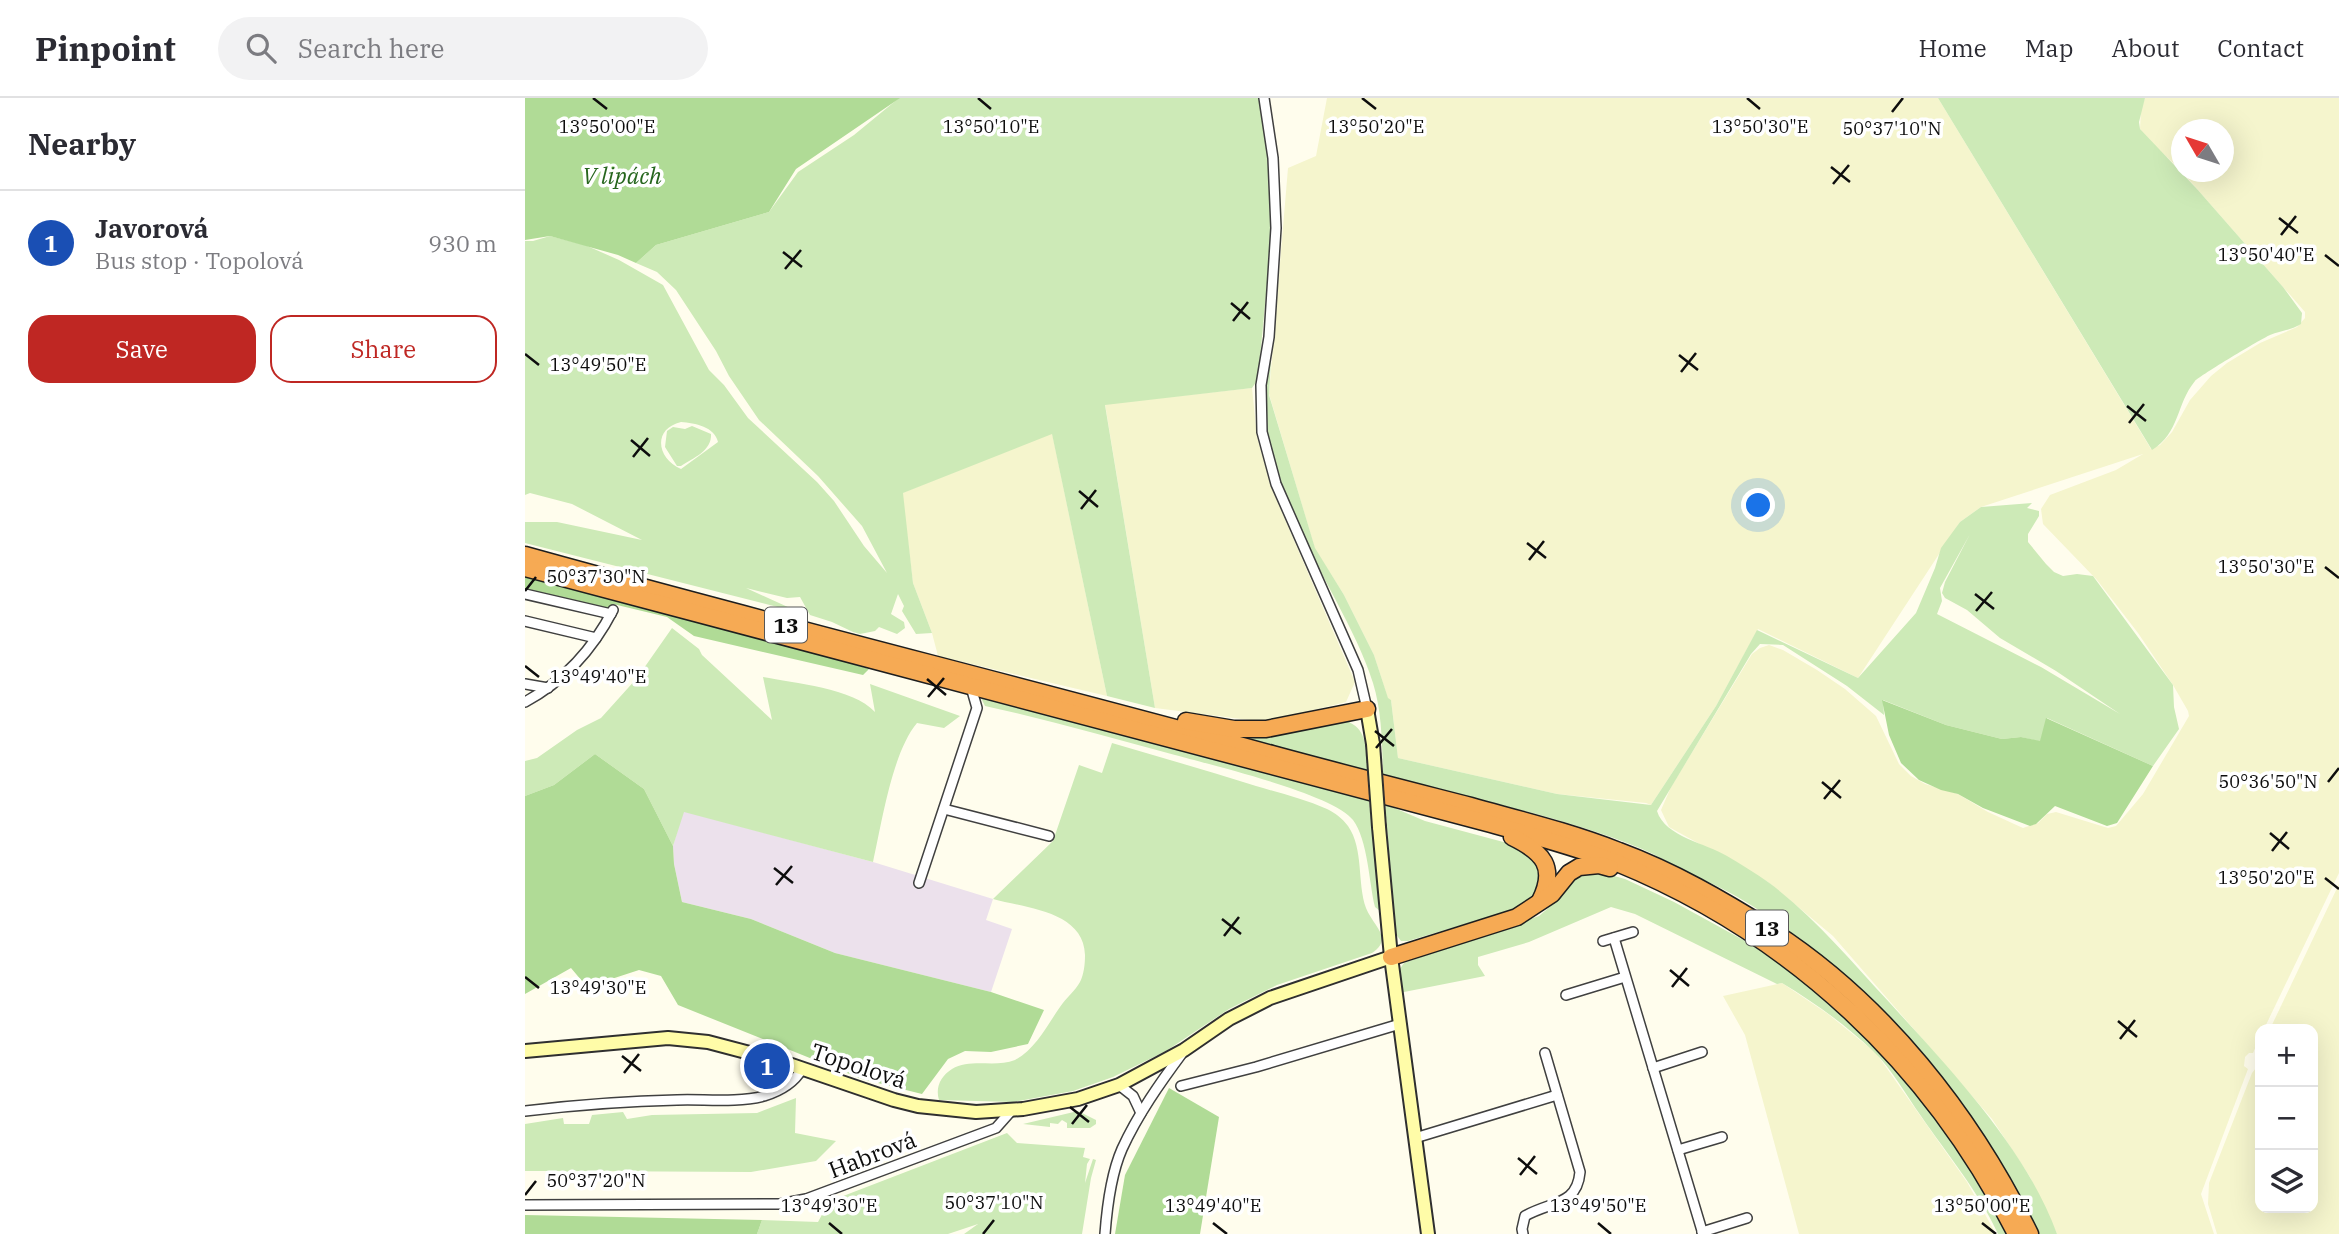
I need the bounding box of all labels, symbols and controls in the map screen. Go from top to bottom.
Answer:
search box [218,17,708,80]
text: Pinpoint [35,27,176,70]
icon: search [242,29,280,67]
text: Search here [298,31,444,65]
text: Home [1919,32,1987,64]
text: Map [2025,32,2073,64]
text: About [2111,32,2179,64]
text: Contact [2217,32,2304,64]
text: 13°50'00"E [559,115,655,138]
text: 13°50'10"E [943,115,1039,138]
text: 13°50'20"E [1328,115,1424,138]
text: 13°50'30"E [1712,115,1808,138]
text: 50°37'10"N [1843,117,1942,140]
north arrow [2171,119,2234,182]
text: Nearby [28,124,136,163]
park label: V lipách [582,160,662,190]
text: Javorová [95,211,209,245]
text: 1 [44,228,58,258]
text: 930 m [428,228,497,258]
text: 13°50'40"E [2218,243,2314,266]
text: Bus stop · Topolová [95,245,304,275]
button: Save [28,315,256,383]
button: Share [270,315,497,383]
text: 13°49'50"E [550,353,646,376]
your location [1741,488,1775,522]
text: 13°50'30"E [2218,555,2314,578]
text: 50°37'30"N [547,565,646,588]
road number: 13 [765,608,807,642]
text: 13°49'40"E [550,665,646,688]
text: 50°36'50"N [2219,770,2318,793]
text: 13°50'20"E [2218,866,2314,889]
road number: 13 [1746,910,1788,946]
text: 13°49'30"E [550,976,646,999]
map controls [2255,1024,2318,1213]
button: + [2255,1024,2318,1087]
street label: Topolová [808,1036,910,1094]
pin: 1 [744,1040,790,1092]
button: − [2255,1087,2318,1150]
street label: Habrová [824,1124,920,1184]
button: layers [2255,1150,2318,1213]
text: 50°37'20"N [547,1169,646,1192]
text: 50°37'10"N [945,1191,1044,1214]
text: 13°49'30"E [781,1194,877,1217]
text: 13°49'40"E [1165,1194,1261,1217]
text: 13°49'50"E [1550,1194,1646,1217]
text: 13°50'00"E [1934,1194,2030,1217]

